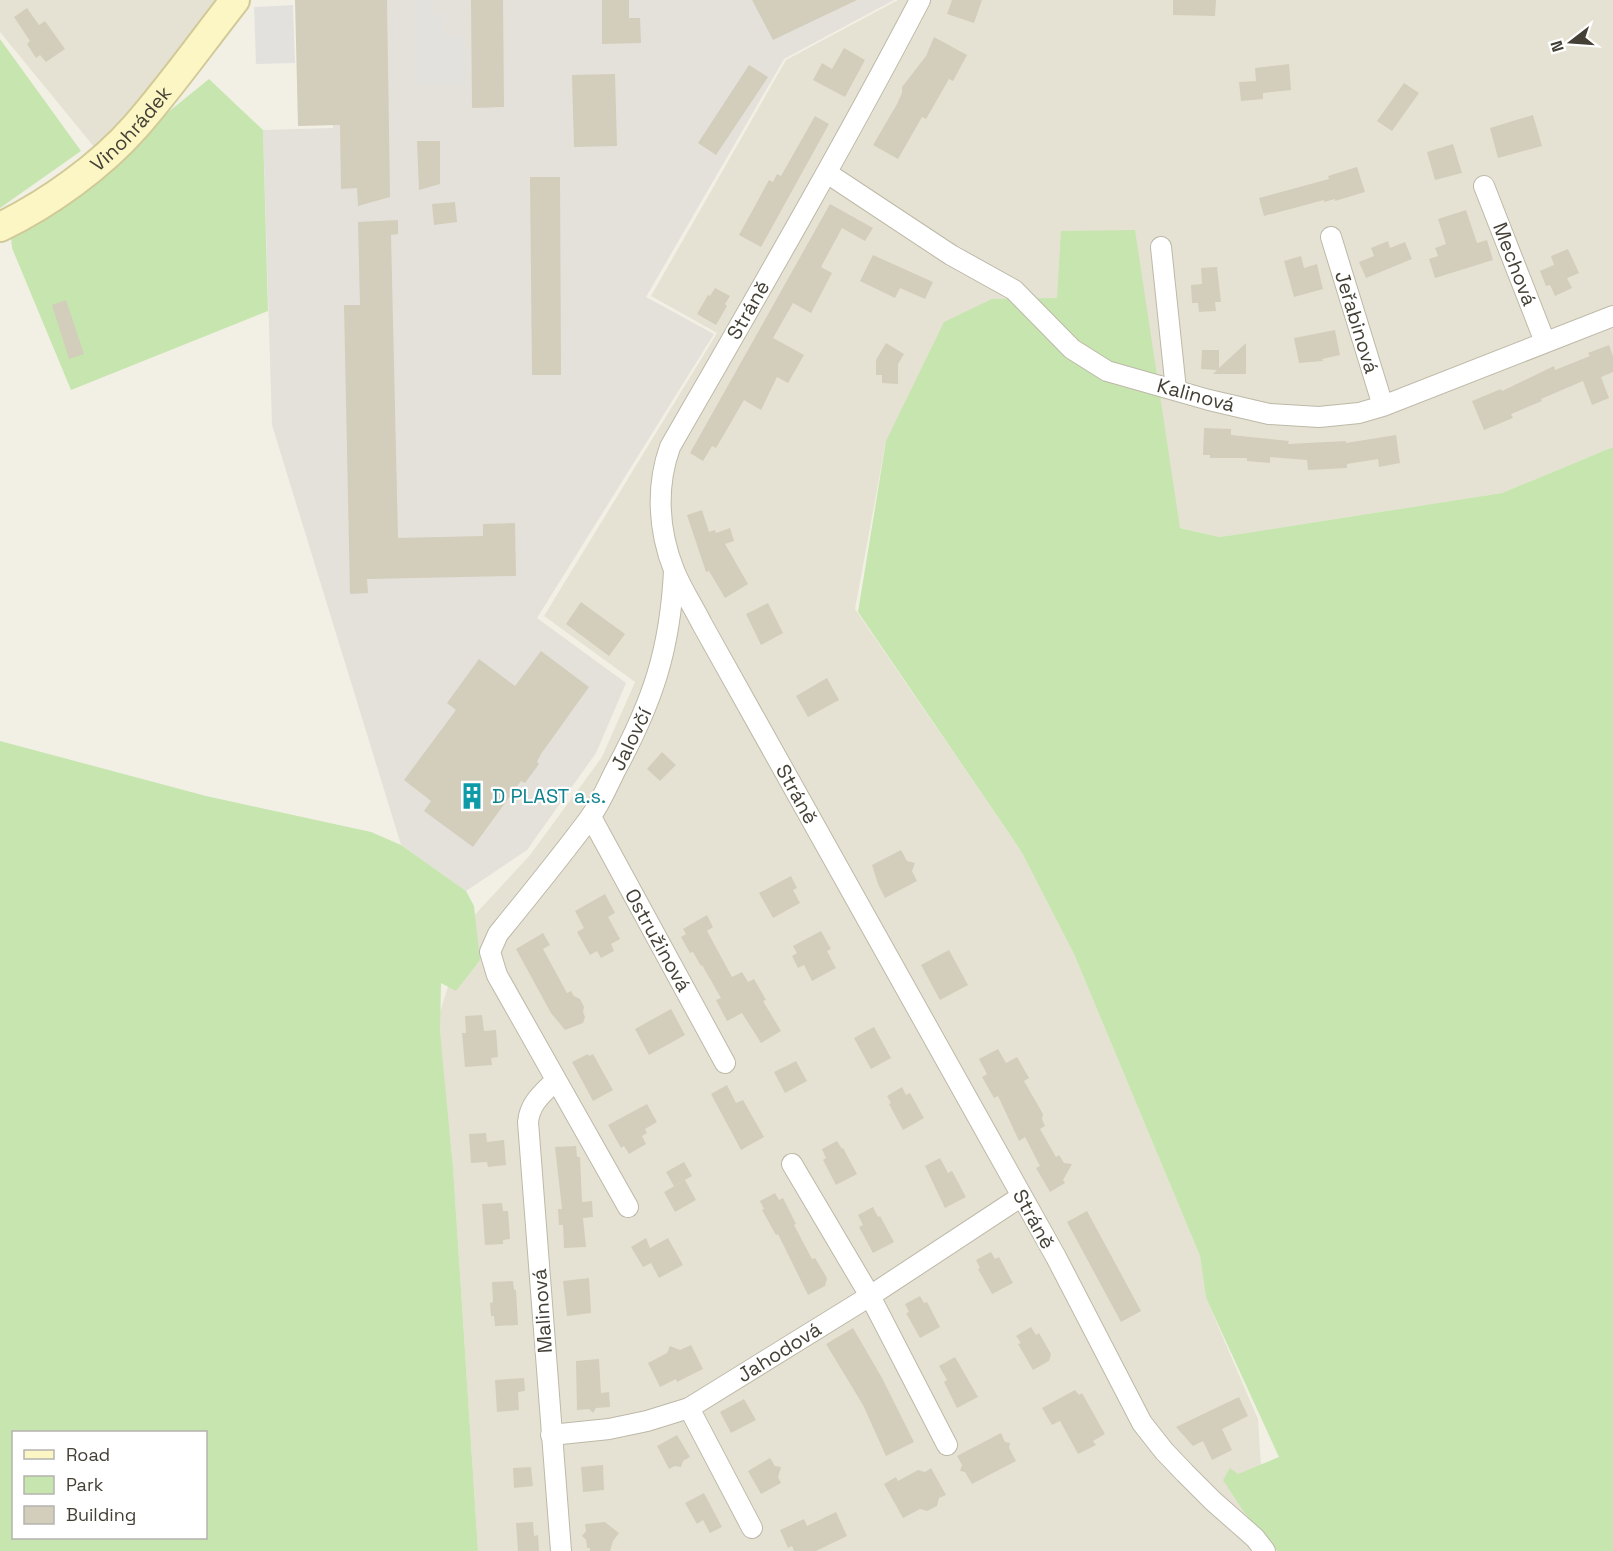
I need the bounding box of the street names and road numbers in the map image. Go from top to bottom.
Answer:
street label: Vinohrádek [85,80,177,177]
street label: Mechová [1487,219,1543,309]
street label: Jeřabinová [1329,268,1385,376]
street label: Stráně [721,276,775,344]
street label: Kalinová [1154,372,1238,418]
street label: Jalovčí [605,703,657,775]
street label: Stráně [770,760,824,828]
street label: Ostružinová [619,884,697,996]
street label: Stráně [1007,1185,1061,1253]
street label: Malinová [526,1268,558,1354]
street label: Jahodová [732,1316,826,1388]

